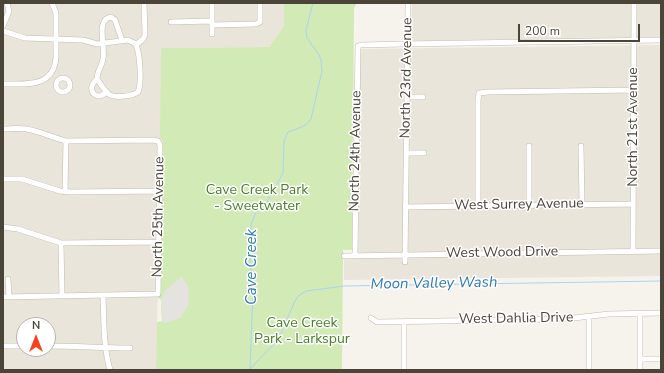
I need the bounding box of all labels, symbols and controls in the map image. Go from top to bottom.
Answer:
scale bar [520,16,642,42]
street label: North 23rd Avenue [398,17,416,139]
text: 200 m [525,23,560,39]
street label: North 21st Avenue [626,67,642,187]
street label: North 24th Avenue [347,90,365,212]
street label: North 25th Avenue [150,156,168,278]
park label: Cave Creek Park - Sweetwater [206,183,308,216]
street label: West Surrey Avenue [454,195,584,215]
water label: Cave Creek [243,229,261,305]
street label: West Wood Drive [446,244,558,262]
water label: Moon Valley Wash [370,274,498,294]
street label: West Dahlia Drive [459,310,573,328]
park label: Cave Creek Park - Larkspur [254,316,350,348]
north arrow [16,317,56,357]
text: N [32,318,40,333]

